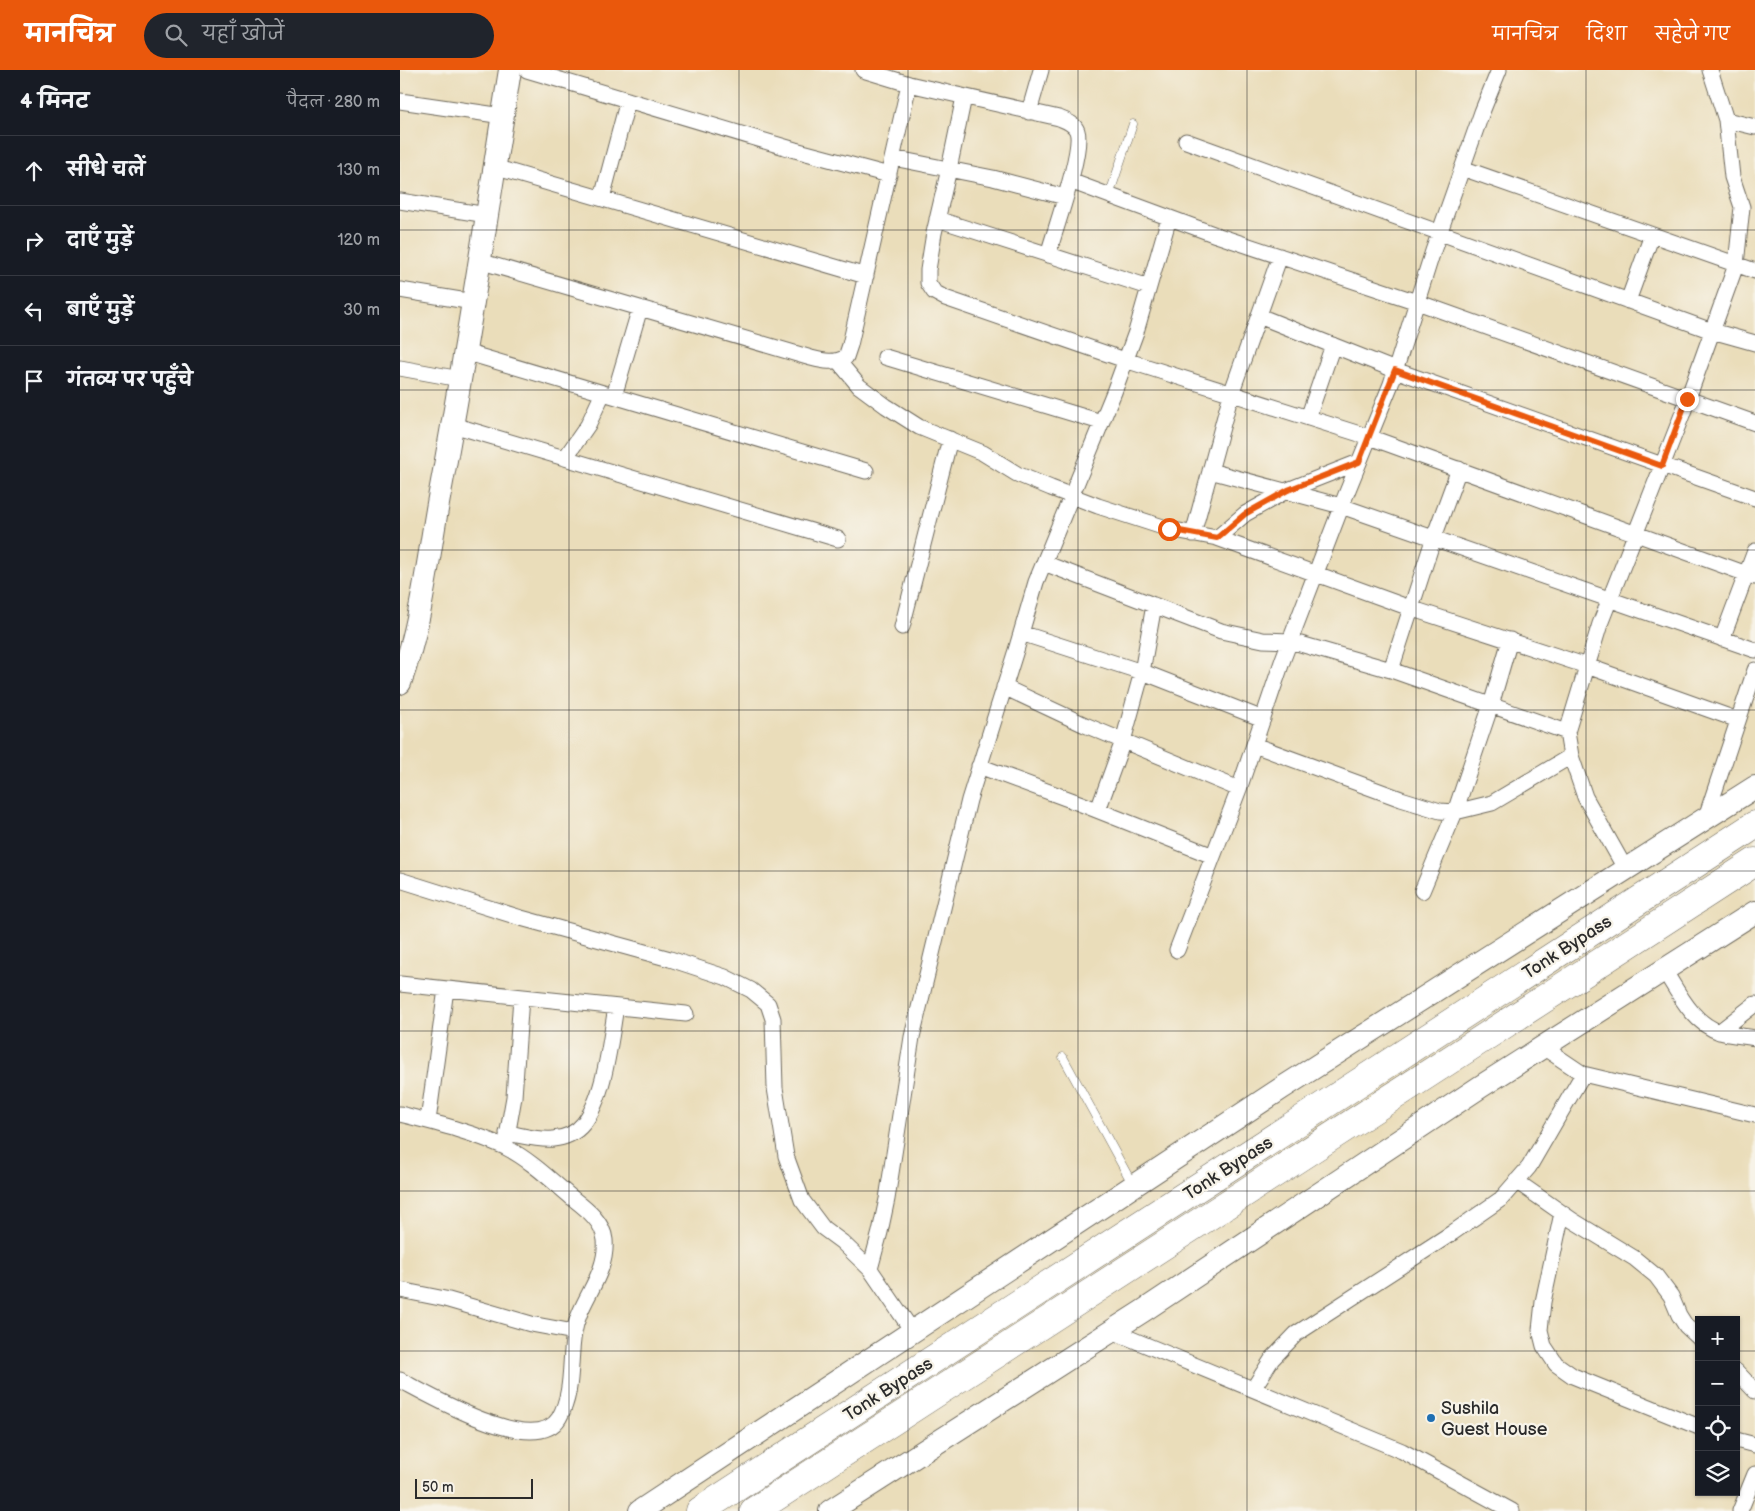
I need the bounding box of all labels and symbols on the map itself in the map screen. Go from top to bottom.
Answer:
route end [1676,388,1699,411]
route start [1158,518,1181,541]
street label: Tonk Bypass [1519,911,1616,984]
street label: Tonk Bypass [1180,1132,1277,1205]
street label: Tonk Bypass [840,1353,937,1426]
place label: Sushila Guest House [1441,1398,1548,1440]
marker: Sushila Guest House [1425,1412,1437,1424]
scale bar [415,1476,532,1499]

